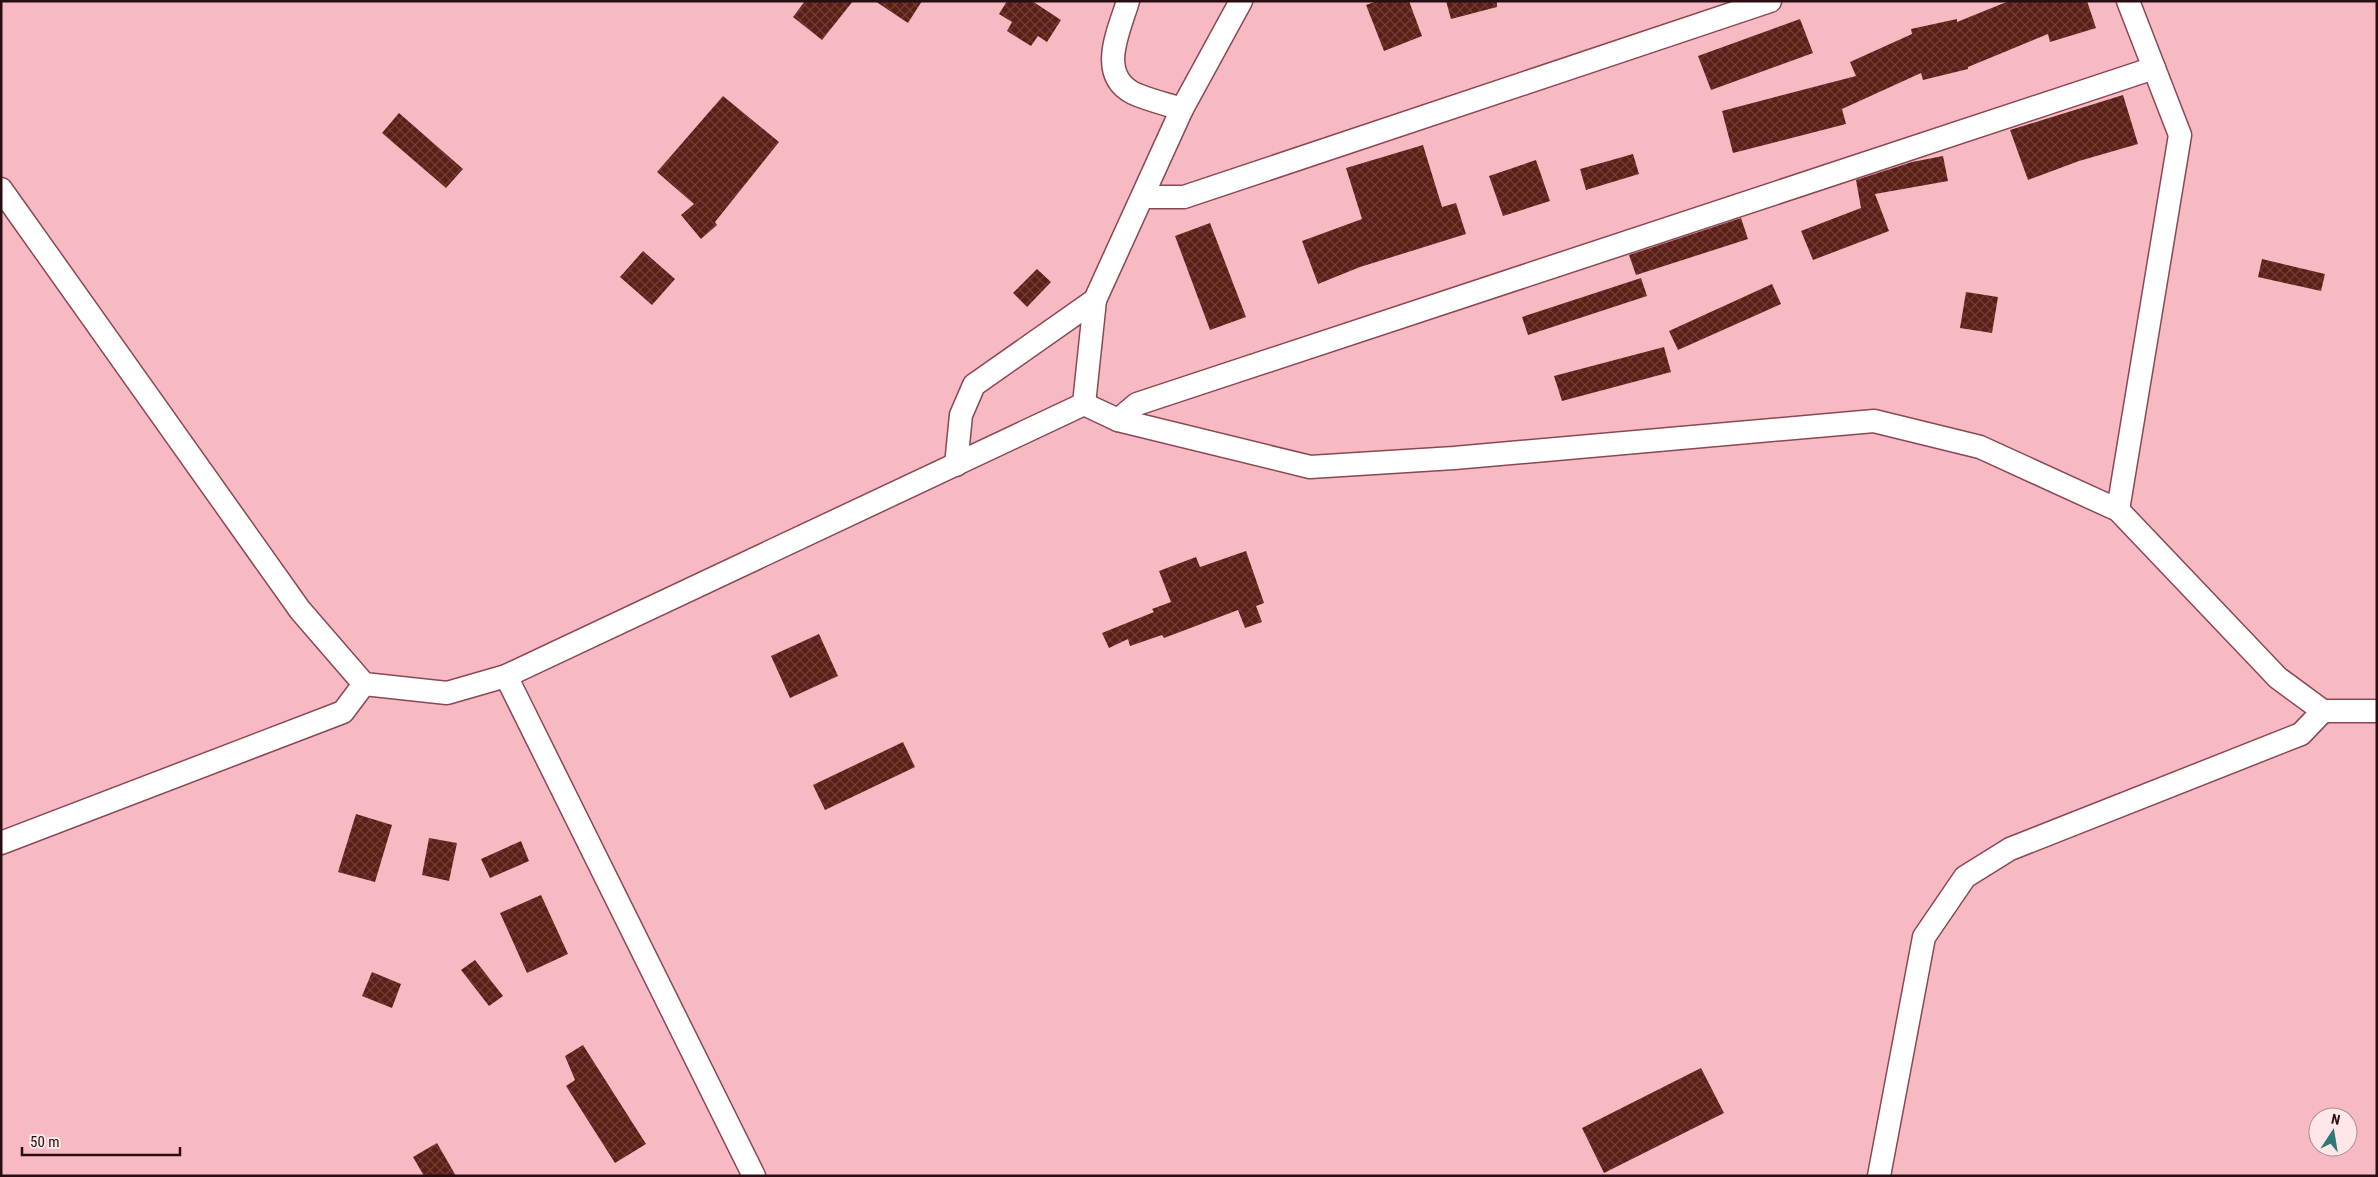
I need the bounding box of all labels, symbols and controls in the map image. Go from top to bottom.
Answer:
north arrow [2308,1107,2358,1157]
text: N [2330,1111,2342,1128]
scale bar [22,1124,180,1156]
text: 50 m [30,1133,60,1151]

